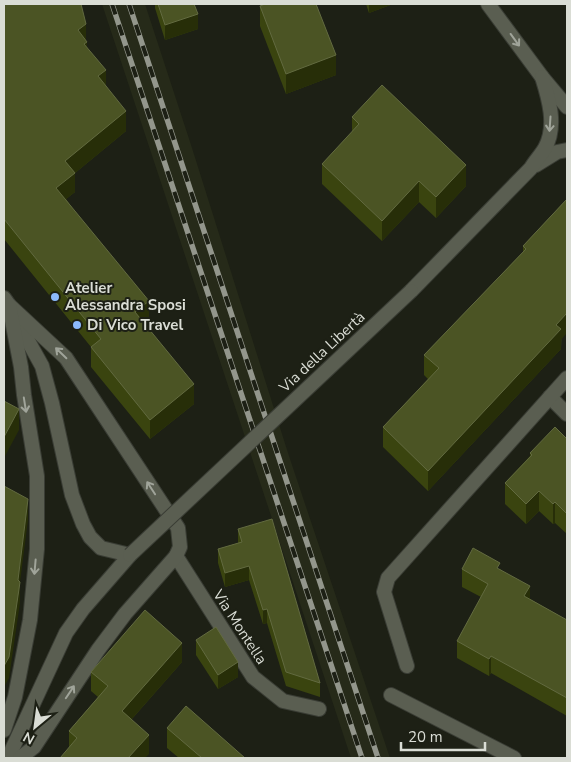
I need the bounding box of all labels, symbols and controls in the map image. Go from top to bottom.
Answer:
one-way arrow [510,33,521,46]
one-way arrow [545,116,555,132]
place label: Atelier Alessandra Sposi [65,278,186,315]
marker: Atelier Alessandra Sposi [49,291,61,303]
street label: Via della Libertà [274,307,369,398]
place label: Di Vico Travel [87,315,183,335]
marker: Di Vico Travel [71,319,83,331]
one-way arrow [54,347,67,359]
one-way arrow [21,397,31,413]
one-way arrow [146,481,156,495]
one-way arrow [30,558,40,574]
street label: Via Montella [208,585,272,668]
one-way arrow [65,685,75,699]
north arrow [10,702,60,752]
scale bar [401,720,485,752]
text: N [20,727,38,749]
text: 20 m [408,727,443,747]

